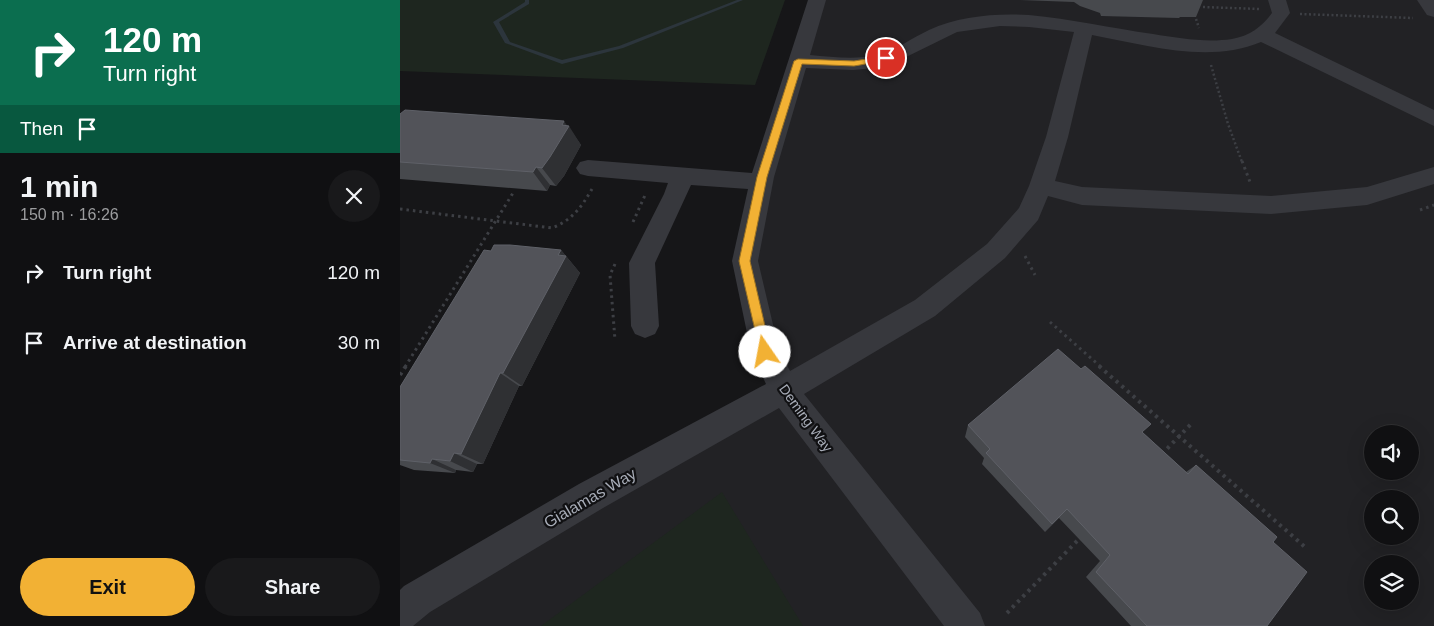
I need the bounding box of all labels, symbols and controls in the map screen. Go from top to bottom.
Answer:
icon: right [20,20,85,85]
text: 120 m [103,20,202,59]
pin [865,37,907,79]
icon: arrive [872,44,900,72]
text: Turn right [103,61,196,86]
icon: arrive [73,115,101,143]
text: Then [20,118,63,139]
text: 1 min [20,170,98,203]
button: close [328,170,380,222]
text: 150 m · 16:26 [20,206,119,223]
icon: right [20,259,48,287]
text: Turn right [63,262,151,283]
text: 120 m [327,262,380,283]
position arrow [738,325,790,377]
icon: arrive [20,329,48,357]
text: Arrive at destination [63,332,247,353]
text: 30 m [338,332,380,353]
street label: Deming Way [776,381,836,455]
map controls [1364,425,1419,610]
button: sound [1364,425,1419,480]
street label: Gialamas Way [541,465,639,531]
button: search [1364,490,1419,545]
button: layers [1364,555,1419,610]
button: Exit [20,558,195,616]
button: Share [205,558,380,616]

